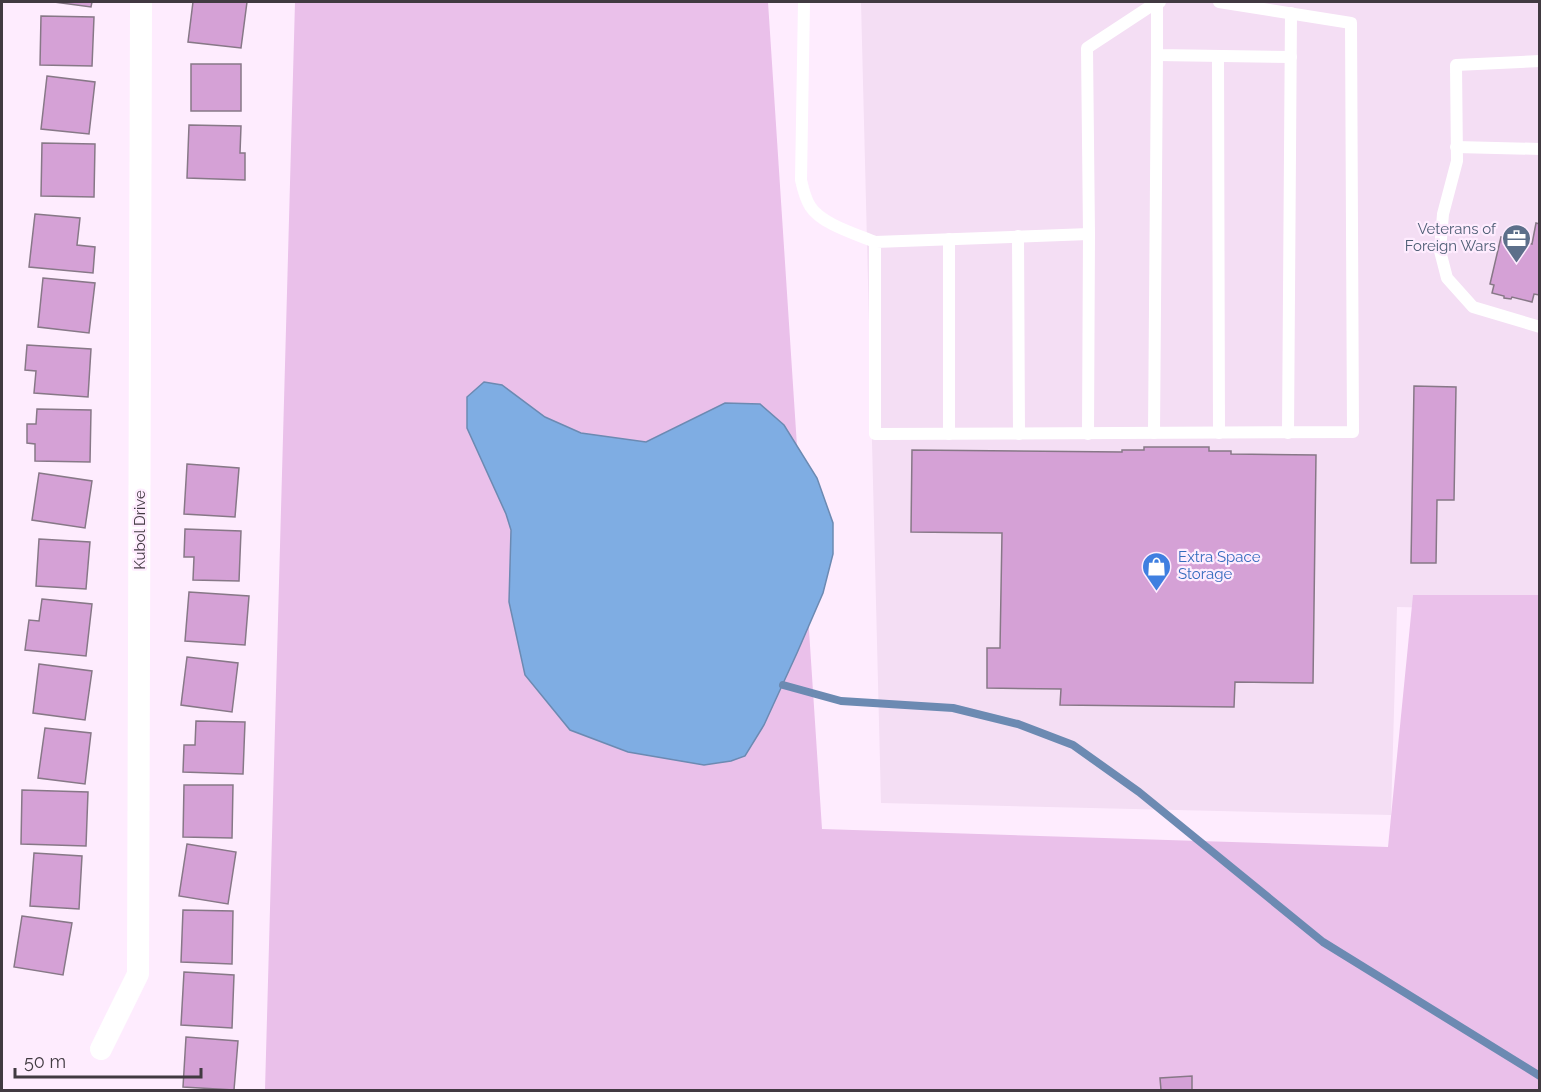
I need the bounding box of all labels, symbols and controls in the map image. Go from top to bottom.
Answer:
place label: Veterans of Foreign Wars [1405,220,1497,255]
office icon: Veterans of Foreign Wars [1501,222,1533,264]
street label: Kubol Drive [131,490,149,570]
place label: Extra Space Storage [1178,548,1261,583]
shop icon: Extra Space Storage [1141,550,1173,592]
scale bar [15,1041,201,1079]
text: 50 m [24,1051,66,1072]

